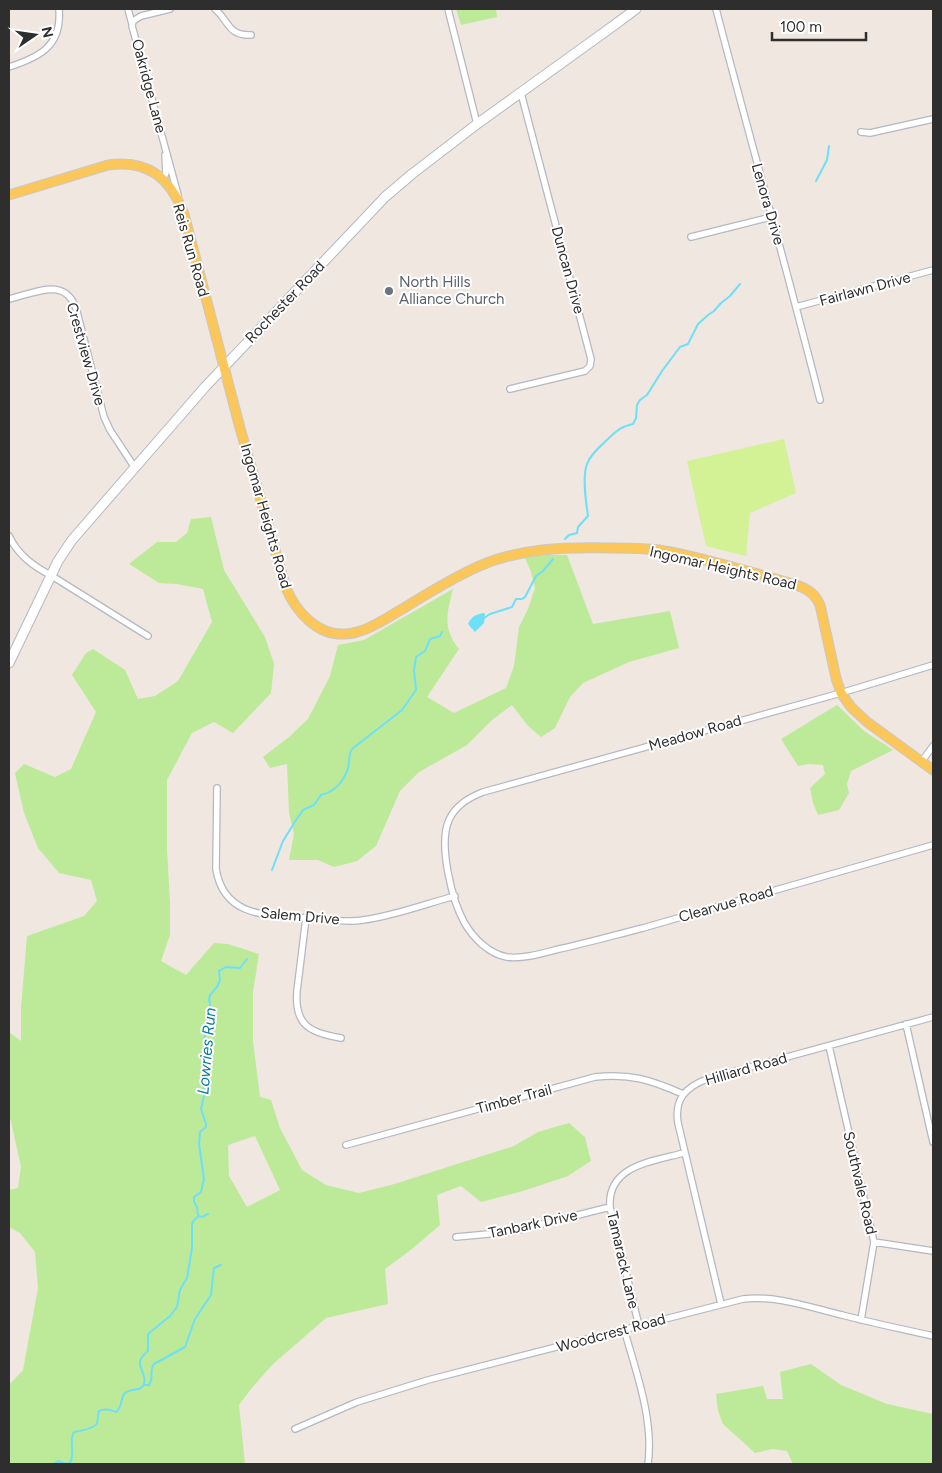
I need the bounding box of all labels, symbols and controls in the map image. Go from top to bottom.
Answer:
north arrow [10,10,60,60]
scale bar [772,10,866,42]
text: 100 m [780,18,822,36]
text: N [38,25,57,39]
street label: Oakridge Lane [128,37,170,135]
street label: Lenora Drive [748,161,788,247]
street label: Reis Run Road [169,201,213,299]
street label: Duncan Drive [548,224,588,316]
street label: Rochester Road [241,257,329,347]
street label: Fairlawn Drive [817,268,913,310]
place label: North Hills Alliance Church [399,273,504,308]
marker: North Hills Alliance Church [383,285,395,297]
street label: Crestview Drive [63,300,109,408]
street label: Ingomar Heights Road [237,441,295,591]
street label: Ingomar Heights Road [648,542,798,594]
street label: Meadow Road [646,711,744,755]
street label: Clearvue Road [677,882,775,926]
street label: Salem Drive [260,904,340,928]
water label: Lowries Run [193,1007,220,1095]
street label: Hilliard Road [703,1049,789,1089]
street label: Timber Trail [474,1080,554,1118]
street label: Southvale Road [839,1130,881,1236]
street label: Tanbark Drive [487,1206,579,1242]
street label: Tamarack Lane [603,1210,643,1310]
street label: Woodcrest Road [554,1310,668,1356]

